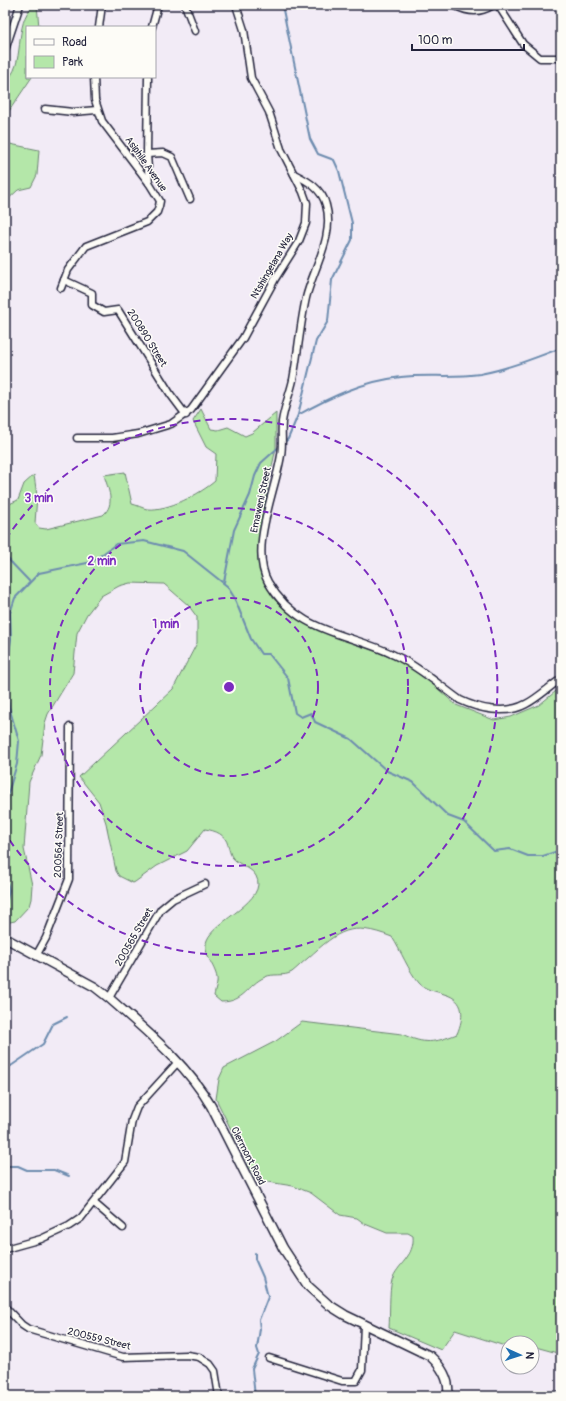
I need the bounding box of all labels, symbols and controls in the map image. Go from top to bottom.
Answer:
legend [26,26,156,78]
scale bar [412,26,524,52]
text: 100 m [418,33,453,48]
text: Road [62,35,87,50]
text: Park [62,55,83,70]
street label: Asiphile Avenue [123,134,169,194]
street label: Ntshingelana Way [248,230,296,301]
street label: 200890 Street [125,307,170,370]
street label: Emaweni Street [248,465,274,534]
text: 3 min [25,491,54,506]
text: 2 min [88,554,117,569]
text: 1 min [153,617,180,632]
centre of rings [222,680,236,694]
street label: 200564 Street [52,811,66,878]
street label: 200565 Street [113,905,156,968]
street label: Clermont Road [228,1125,268,1187]
street label: 200559 Street [66,1325,133,1353]
north arrow [500,1335,540,1375]
text: N [523,1351,536,1360]

